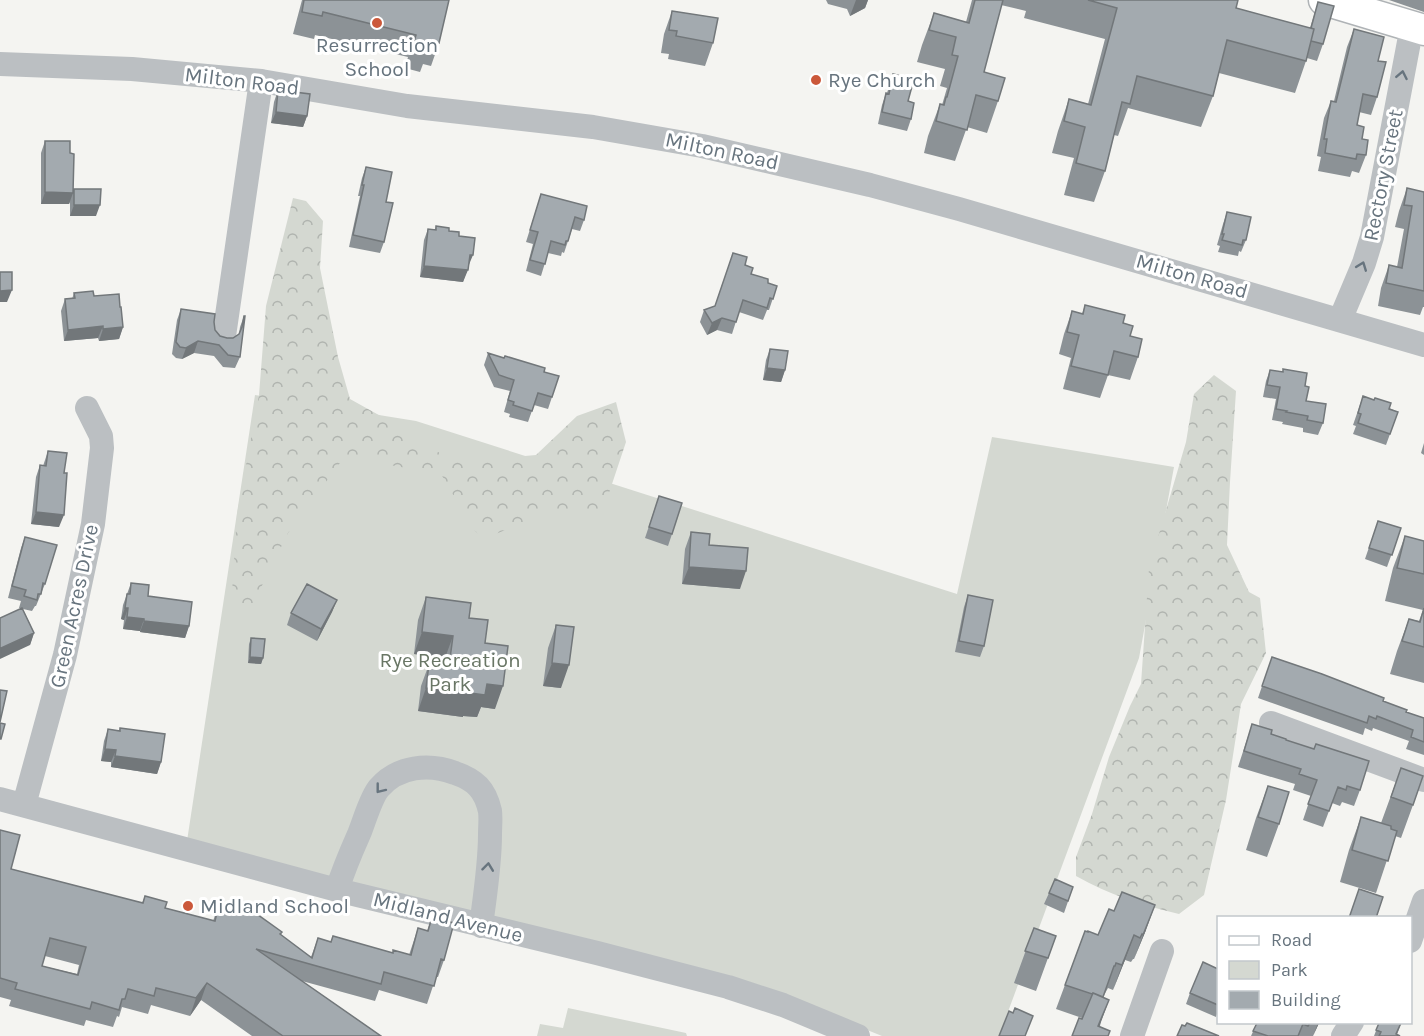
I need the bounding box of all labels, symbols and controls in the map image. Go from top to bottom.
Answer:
marker: Resurrection School [370,16,384,30]
place label: Resurrection School [316,33,438,81]
street label: Milton Road [183,62,301,100]
place label: Rye Church [828,68,936,92]
one-way arrow [1395,70,1408,80]
marker: Rye Church [809,73,823,87]
street label: Rectory Street [1358,107,1408,243]
street label: Milton Road [663,127,781,175]
street label: Milton Road [1133,249,1251,303]
one-way arrow [1355,261,1367,272]
street label: Green Acres Drive [45,522,103,690]
park label: Rye Recreation Park [379,648,521,696]
one-way arrow [377,782,388,793]
one-way arrow [481,863,494,872]
street label: Midland Avenue [371,887,525,947]
place label: Midland School [200,894,349,918]
marker: Midland School [181,899,195,913]
legend [1217,916,1412,1024]
text: Road [1271,929,1312,951]
text: Park [1271,959,1308,981]
text: Building [1271,989,1341,1011]

